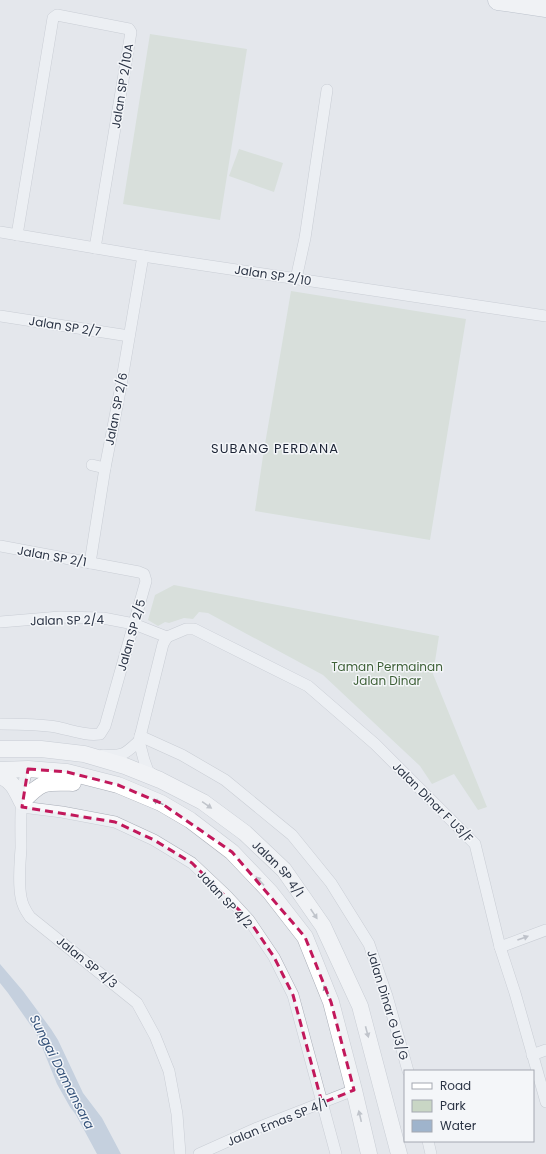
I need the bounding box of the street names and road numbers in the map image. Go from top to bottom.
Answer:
street label: Jalan SP 2/10A [107,42,137,130]
street label: Jalan SP 2/10 [233,261,313,289]
street label: Jalan SP 2/7 [28,312,103,340]
street label: Jalan SP 2/6 [101,371,131,447]
street label: Jalan SP 2/1 [16,542,88,570]
street label: Jalan SP 2/5 [113,597,149,673]
street label: Jalan SP 2/4 [30,611,104,629]
street label: Jalan Dinar F U3/F [389,758,477,846]
street label: Jalan SP 4/1 [249,836,308,900]
street label: Jalan SP 4/2 [194,866,256,932]
street label: Jalan SP 4/3 [53,932,121,992]
street label: Jalan Dinar G U3/G [363,948,413,1062]
street label: Jalan Emas SP 4/1 [224,1094,330,1150]

